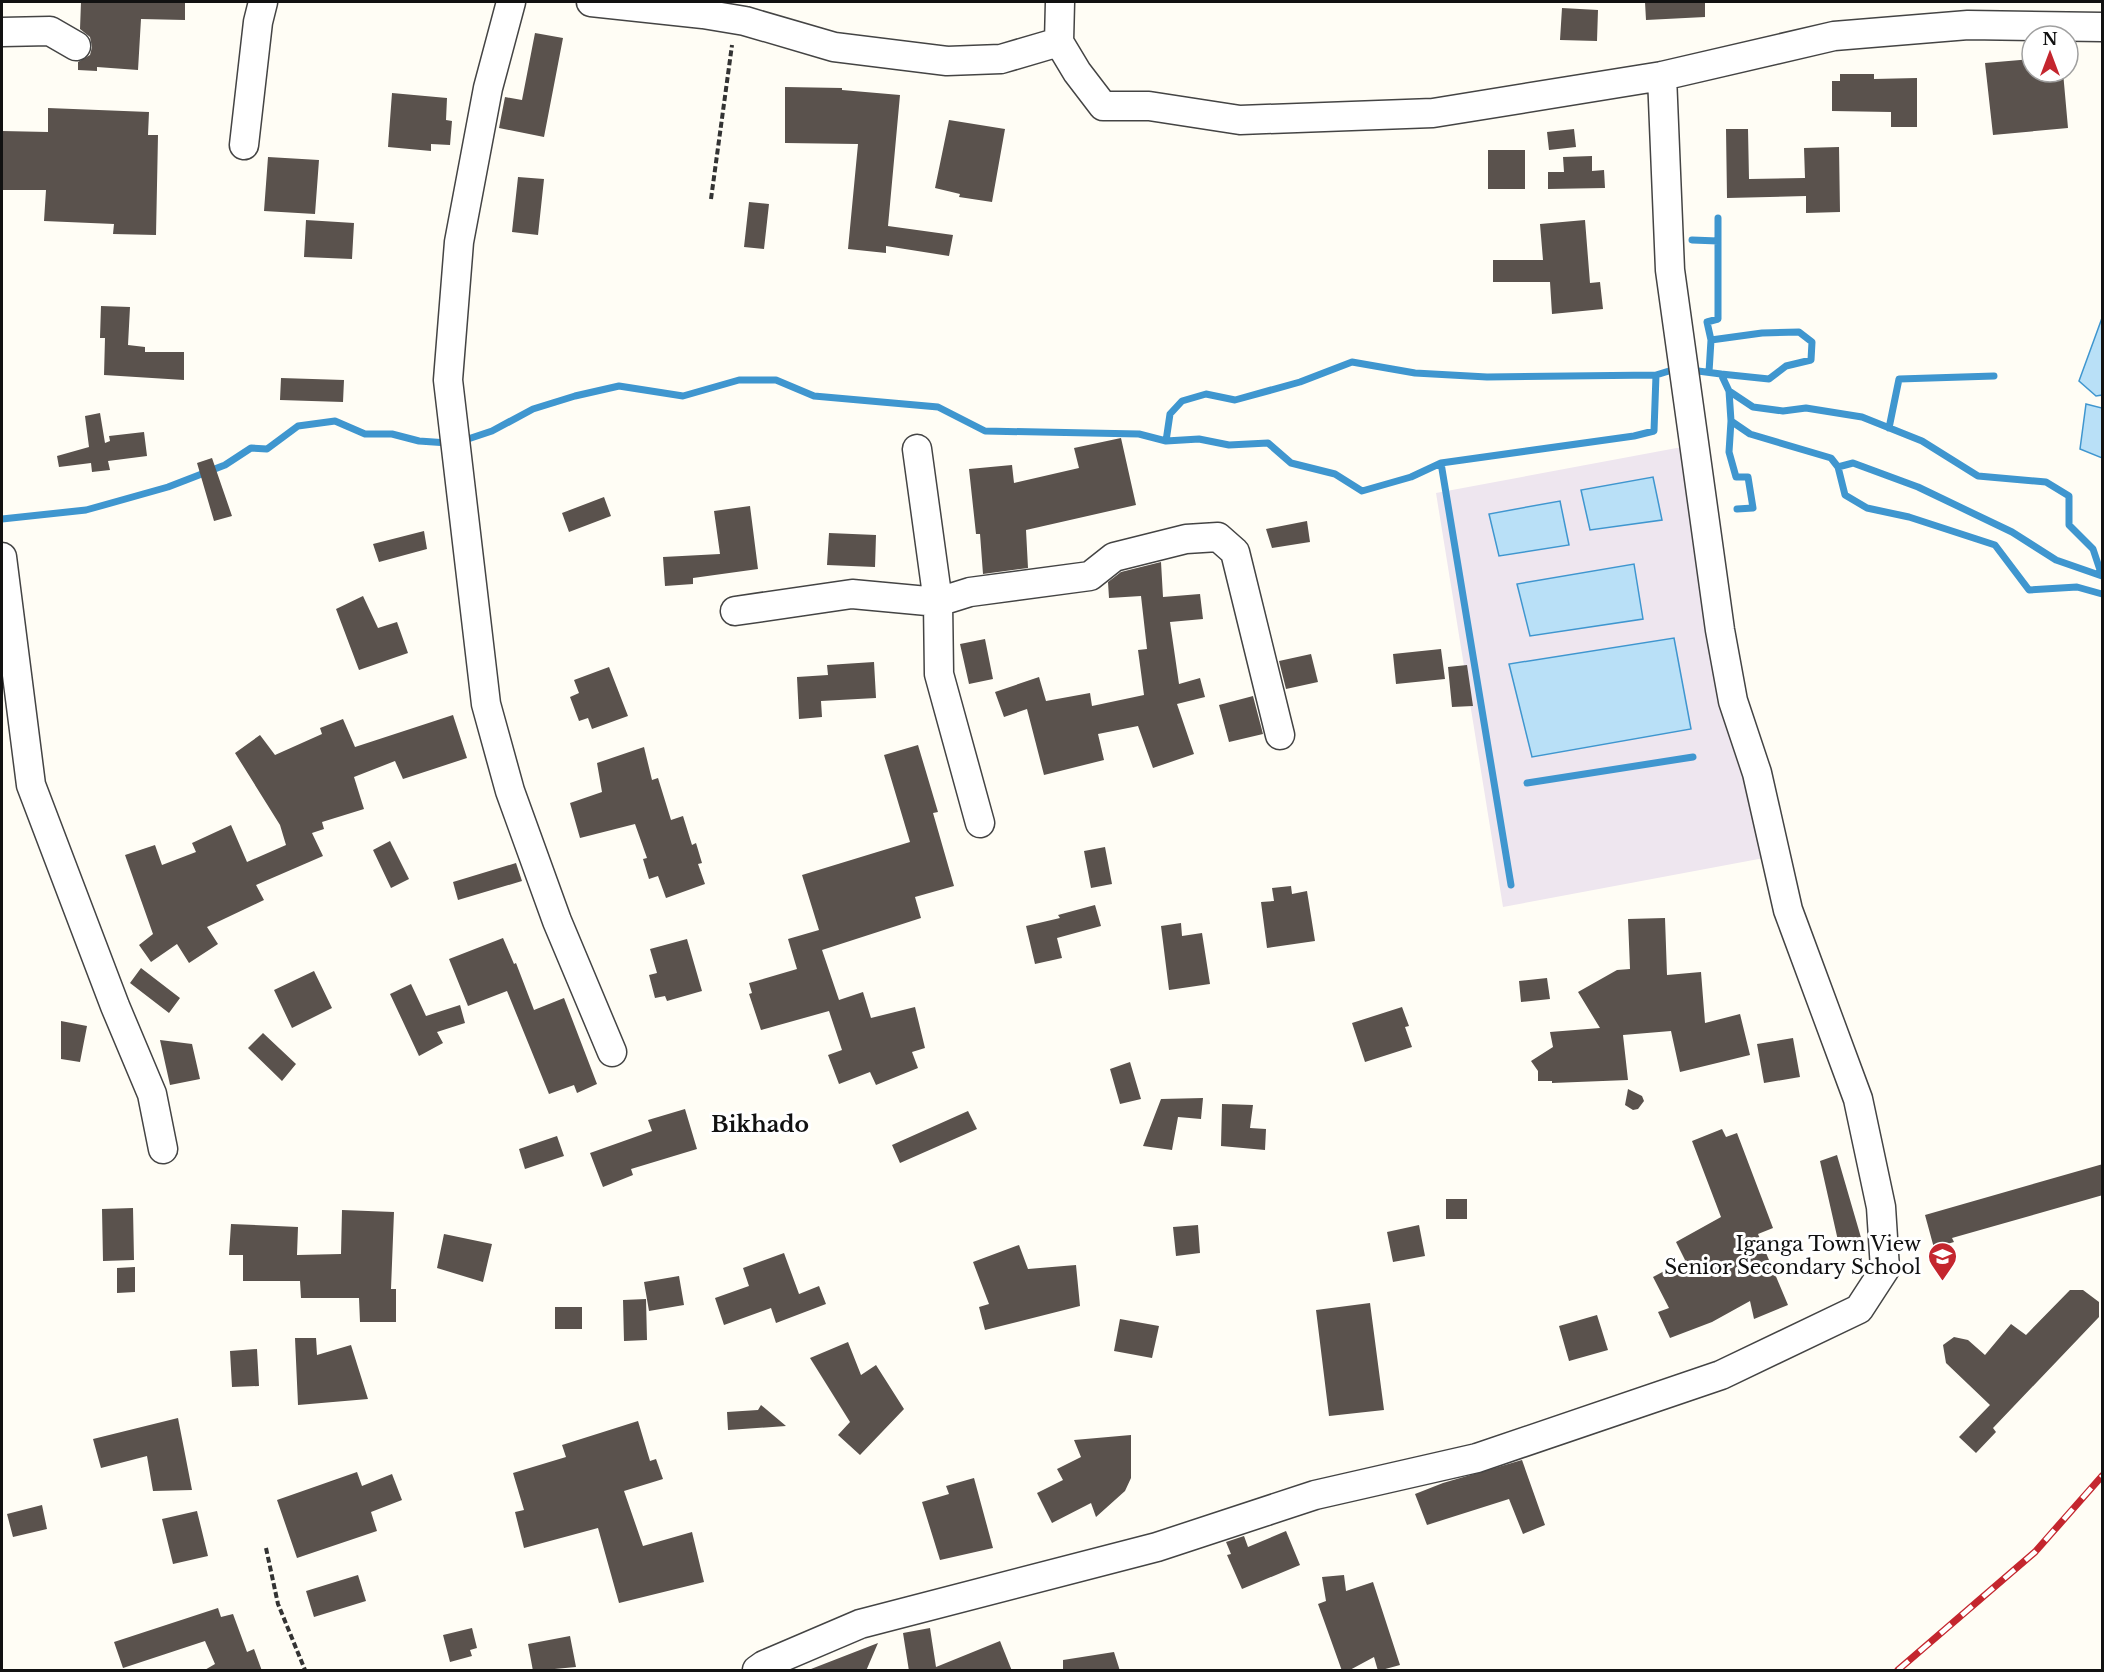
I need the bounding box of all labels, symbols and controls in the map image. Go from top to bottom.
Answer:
north arrow [2020,24,2080,84]
text: N [2042,29,2058,49]
district label: Bikhado [711,1111,809,1138]
place label: Iganga Town View Senior Secondary School [1664,1232,1921,1279]
school or university icon: Iganga Town View Senior Secondary School [1926,1240,1958,1282]

